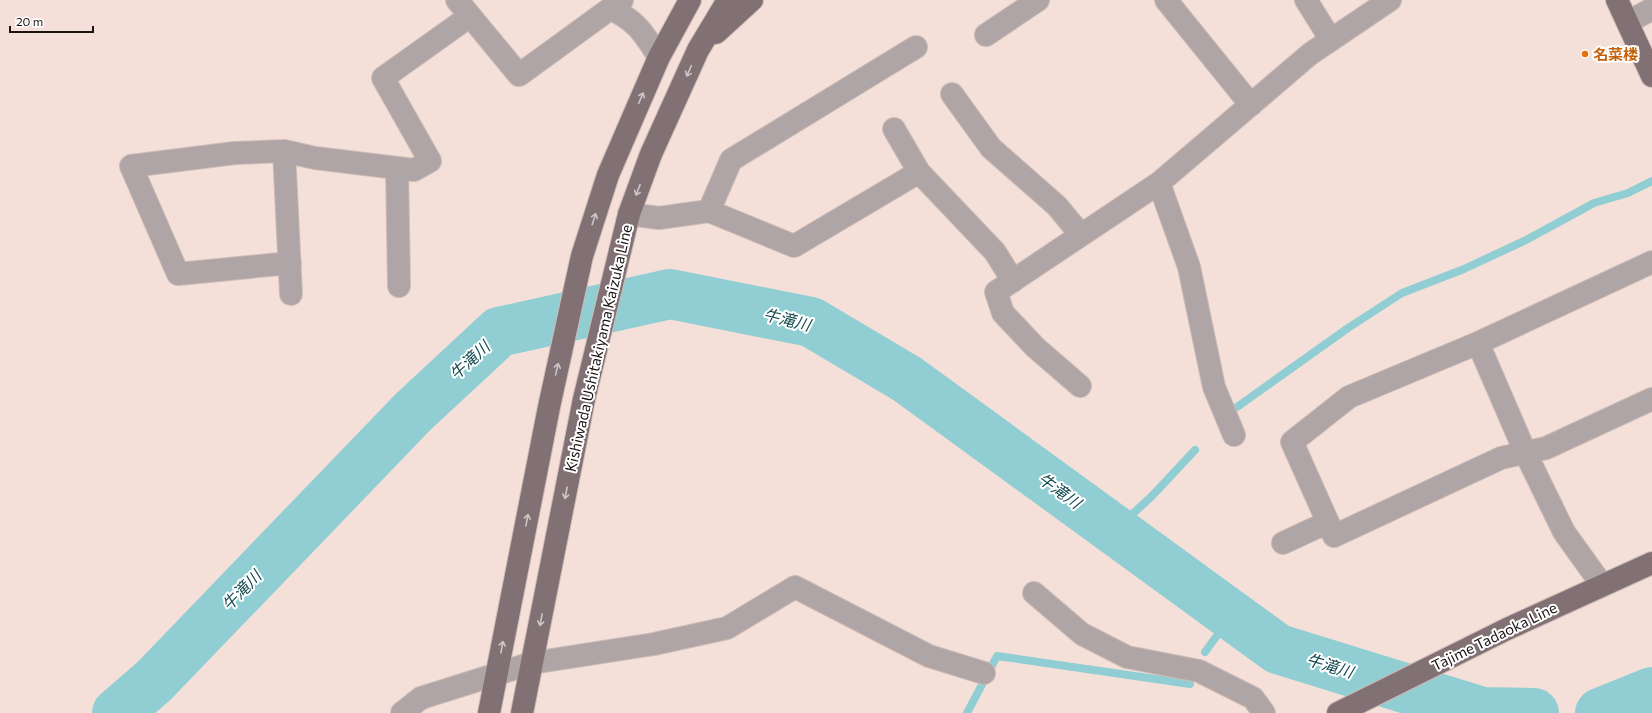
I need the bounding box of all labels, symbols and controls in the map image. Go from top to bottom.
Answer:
scale bar [10,8,93,34]
text: 20 m [16,14,43,28]
place label: 名菜楼 [1593,45,1638,63]
marker: 名菜楼 [1580,49,1590,59]
one-way arrow [685,65,692,77]
one-way arrow [638,92,645,104]
one-way arrow [633,184,641,196]
one-way arrow [591,212,598,225]
street label: Kishiwada Ushitakiyama Kaizuka Line [561,223,635,473]
water label: 牛滝川 [761,304,815,335]
water label: 牛滝川 [445,335,494,383]
one-way arrow [554,362,562,375]
water label: 牛滝川 [1035,468,1087,513]
one-way arrow [561,486,569,499]
one-way arrow [523,514,531,527]
water label: 牛滝川 [217,565,266,614]
street label: Tajime Tadaoka Line [1428,598,1560,674]
one-way arrow [536,613,544,626]
one-way arrow [498,641,506,654]
water label: 牛滝川 [1304,649,1358,682]

